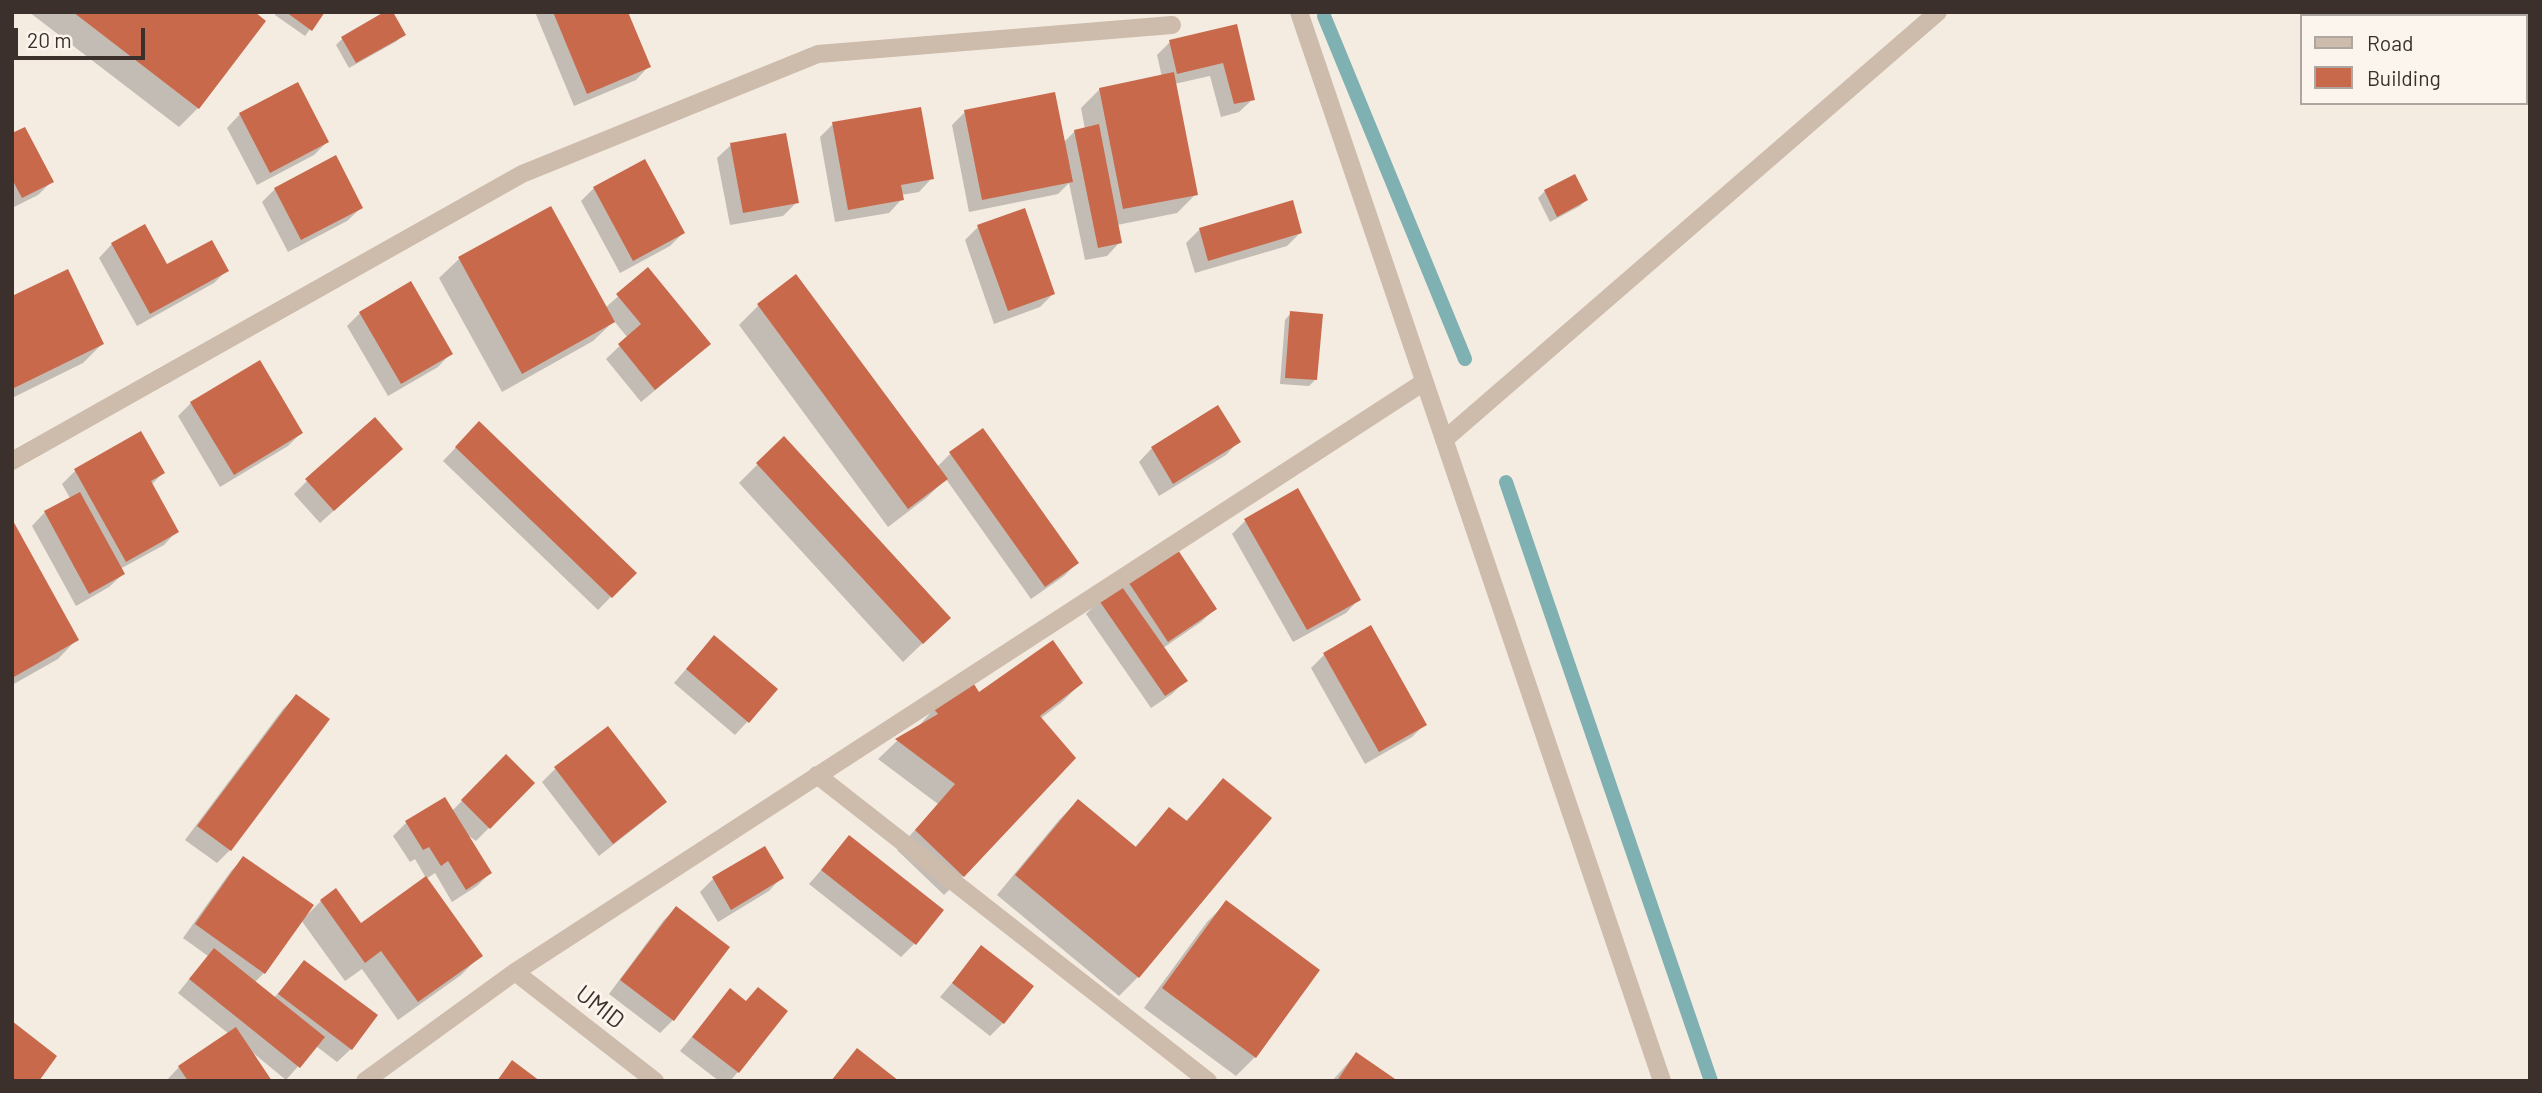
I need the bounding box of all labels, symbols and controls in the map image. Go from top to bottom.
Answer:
scale bar [18,14,149,58]
legend [2300,14,2528,105]
text: 20 m [27,27,72,52]
text: Road [2367,30,2413,55]
text: Building [2367,65,2441,90]
street label: UMID [570,979,630,1035]

